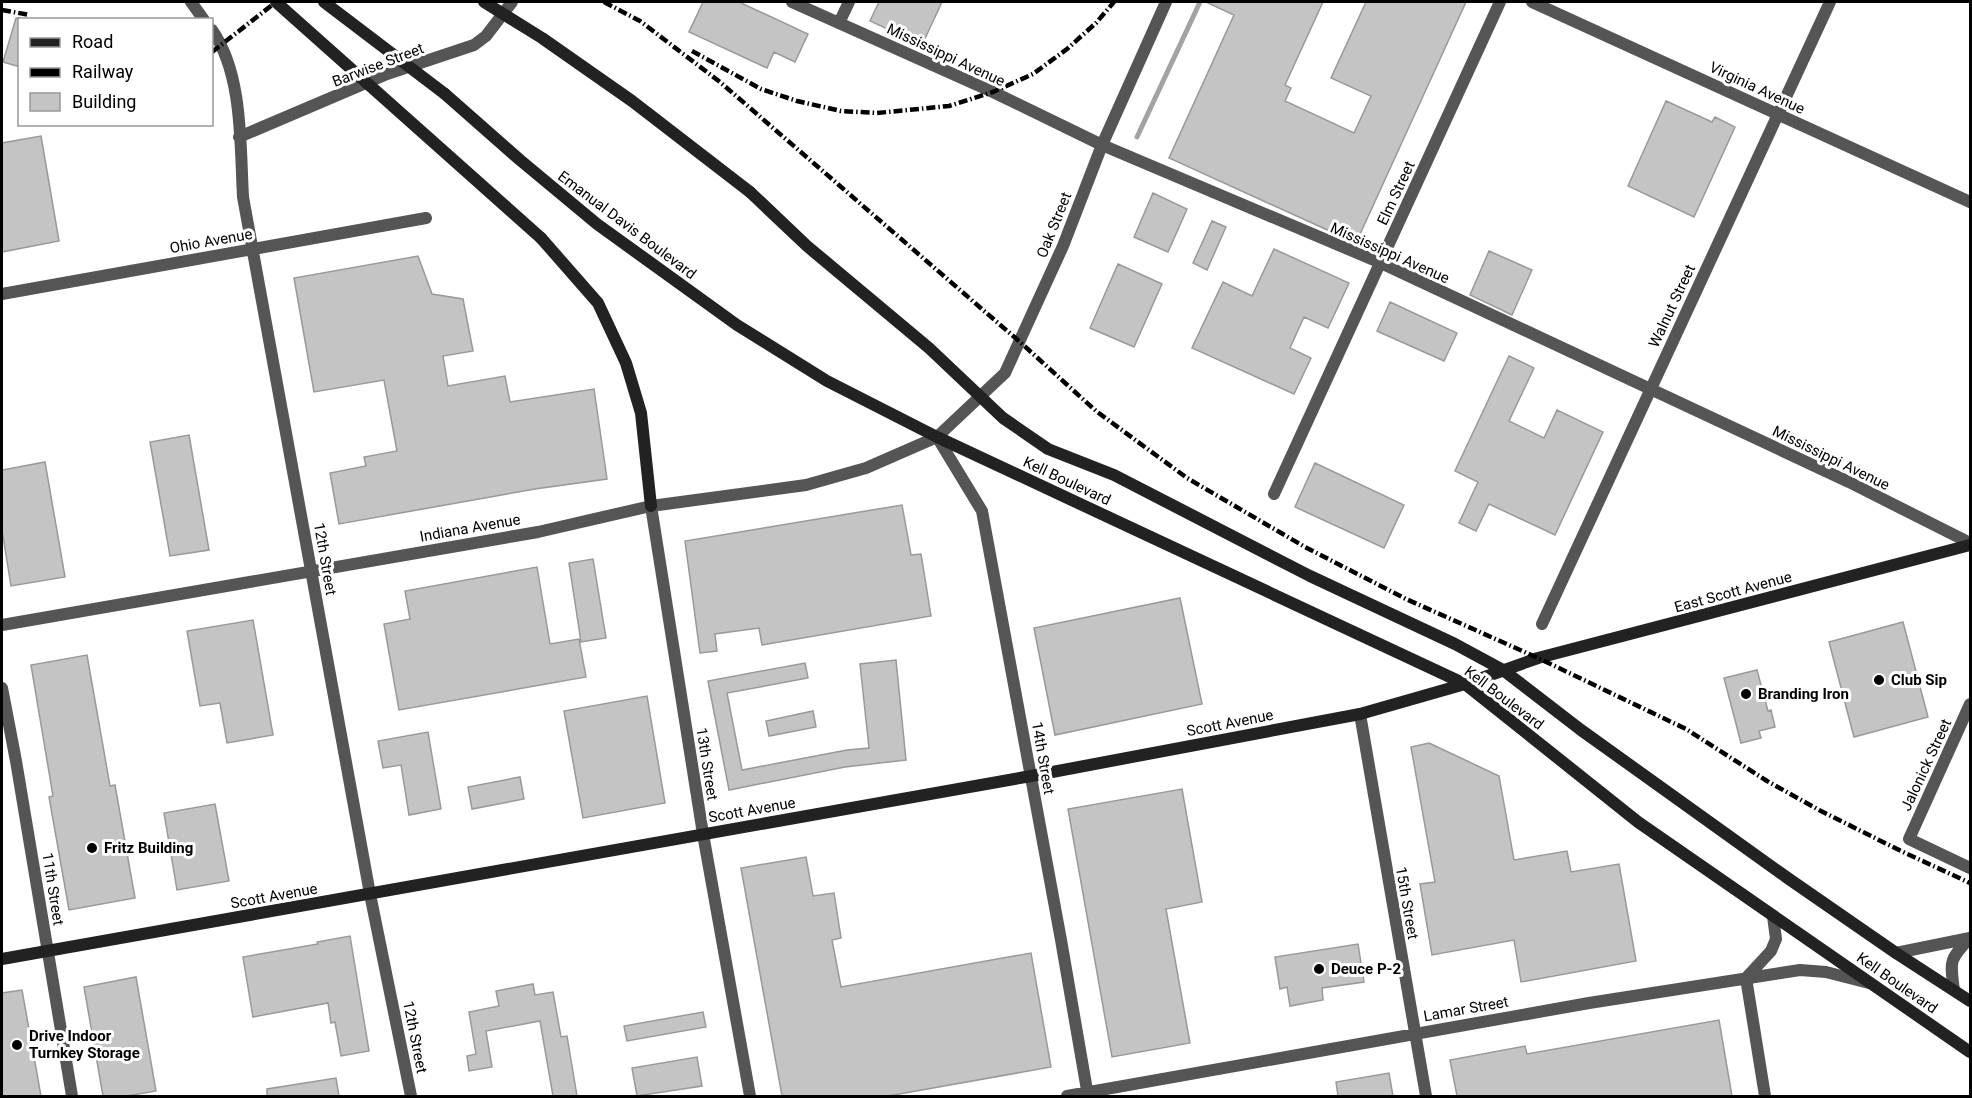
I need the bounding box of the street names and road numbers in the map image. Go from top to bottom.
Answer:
street label: Mississippi Avenue [884,20,1008,90]
street label: Barwise Street [330,39,426,91]
street label: Virginia Avenue [1706,58,1808,118]
street label: Elm Street [1373,158,1419,228]
street label: Emanual Davis Boulevard [554,167,700,283]
street label: Oak Street [1033,189,1075,261]
street label: Mississippi Avenue [1328,219,1452,287]
street label: Ohio Avenue [168,225,254,257]
street label: Walnut Street [1645,262,1699,350]
street label: Mississippi Avenue [1769,422,1893,494]
street label: Kell Boulevard [1020,453,1114,509]
street label: Indiana Avenue [418,510,522,546]
street label: 12th Street [310,521,340,597]
street label: East Scott Avenue [1672,568,1794,616]
street label: Kell Boulevard [1461,662,1547,734]
street label: Scott Avenue [1185,706,1275,740]
street label: Jalonick Street [1897,716,1955,814]
street label: 14th Street [1028,720,1058,796]
street label: 13th Street [692,726,722,802]
street label: Scott Avenue [707,793,797,826]
street label: 11th Street [38,851,68,927]
street label: 15th Street [1392,865,1422,941]
street label: Scott Avenue [229,879,319,912]
street label: Kell Boulevard [1853,948,1941,1018]
street label: Lamar Street [1422,993,1510,1025]
street label: 12th Street [399,999,431,1075]

